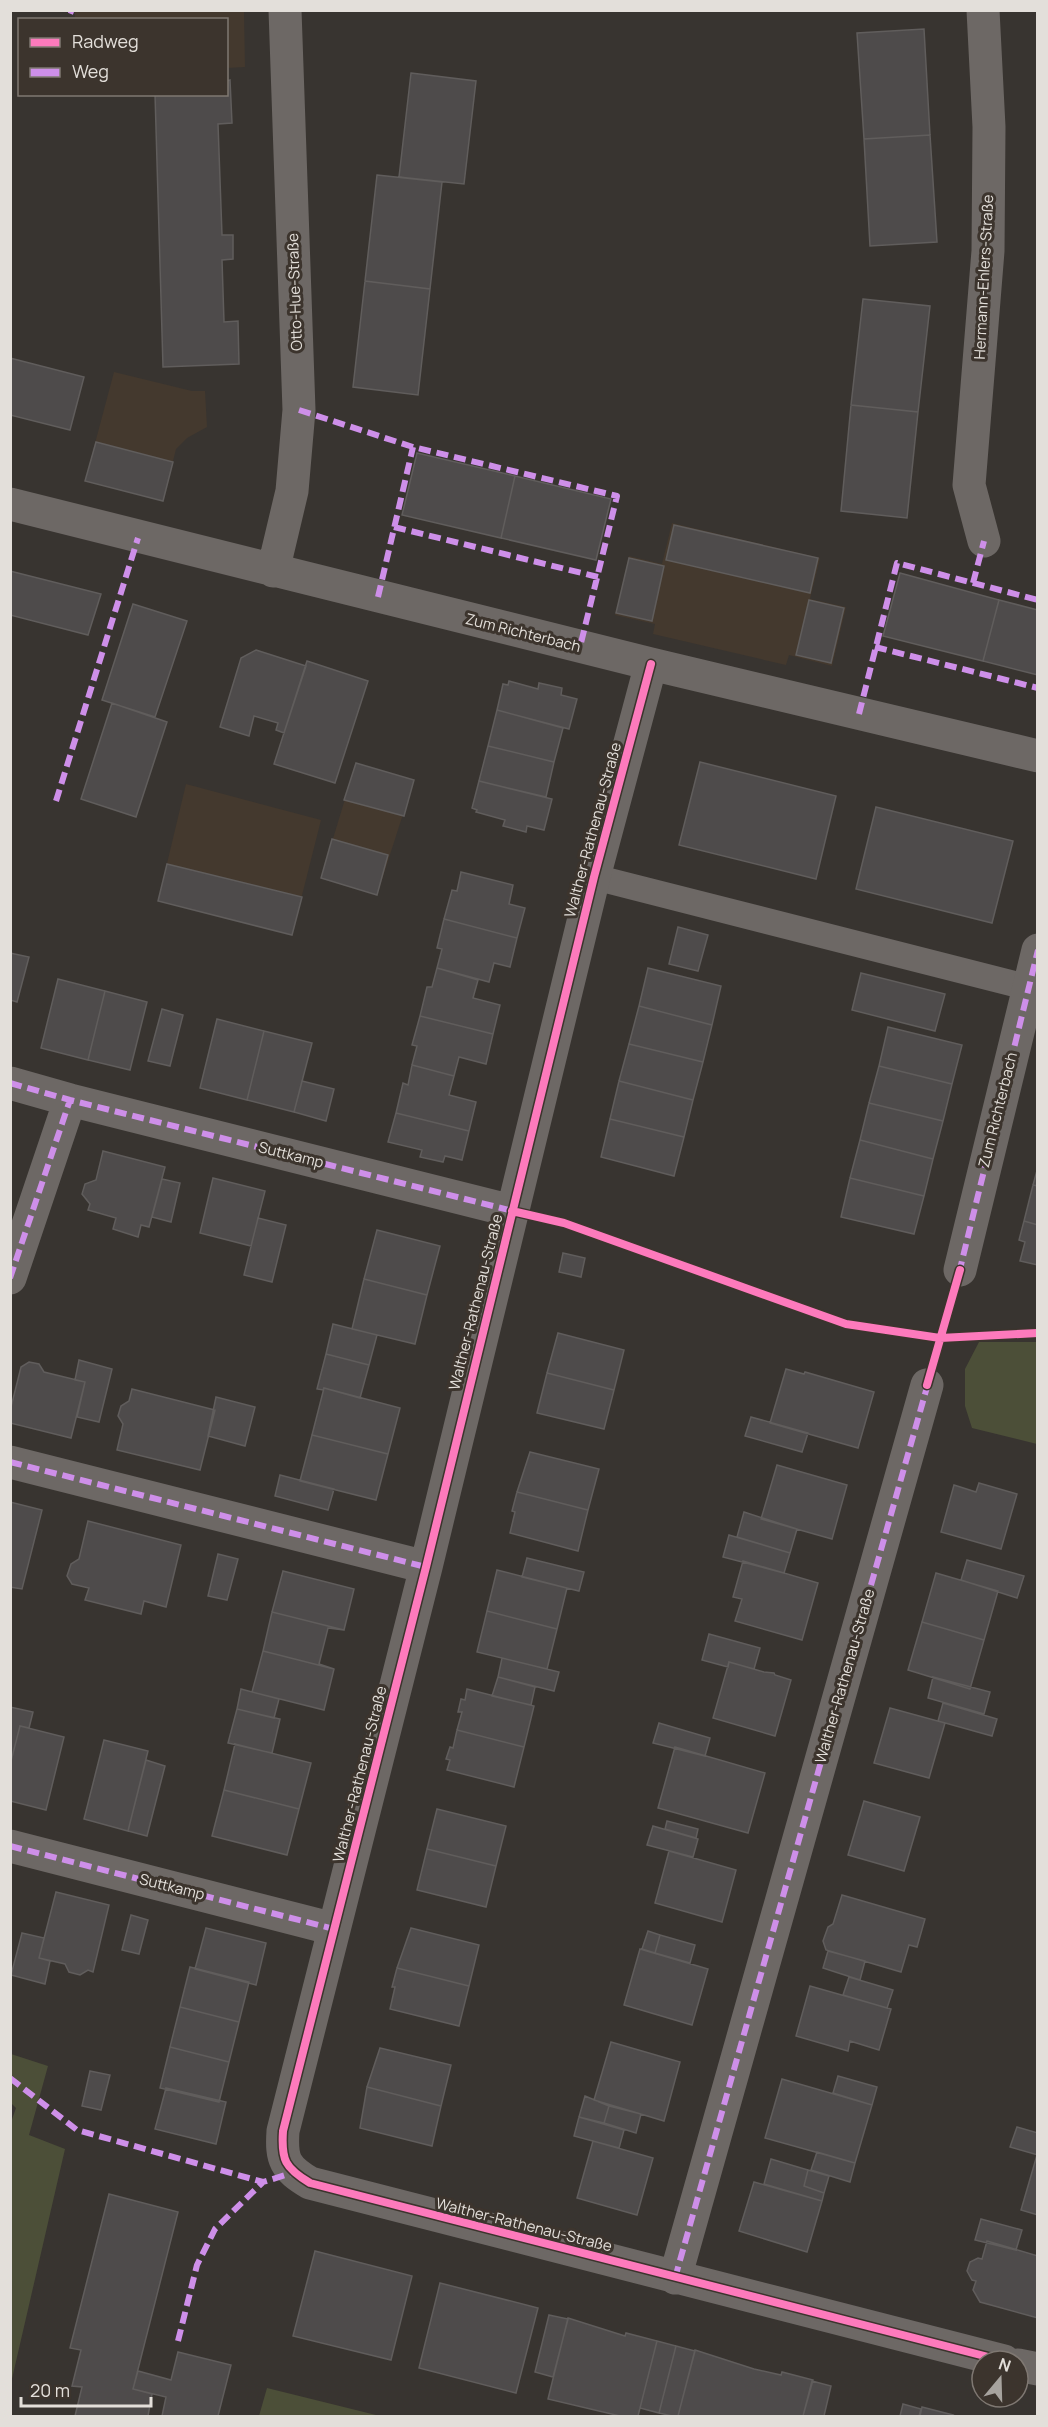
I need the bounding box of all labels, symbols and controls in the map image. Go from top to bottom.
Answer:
legend [18,18,228,96]
text: Radweg [72,29,139,53]
text: Weg [72,59,109,83]
street label: Hermann-Ehlers-Straße [969,194,998,360]
street label: Otto-Hue-Straße [282,233,307,351]
street label: Zum Richterbach [463,608,583,657]
street label: Walther-Rathenau-Straße [559,740,626,920]
street label: Zum Richterbach [973,1050,1022,1170]
street label: Suttkamp [256,1136,326,1173]
street label: Walther-Rathenau-Straße [443,1211,508,1392]
street label: Walther-Rathenau-Straße [810,1586,880,1766]
street label: Walther-Rathenau-Straße [327,1683,392,1864]
street label: Suttkamp [137,1868,207,1905]
street label: Walther-Rathenau-Straße [434,2192,615,2257]
north arrow [970,2349,1030,2409]
text: N [996,2353,1014,2377]
scale bar [21,2370,152,2408]
text: 20 m [30,2378,70,2402]

